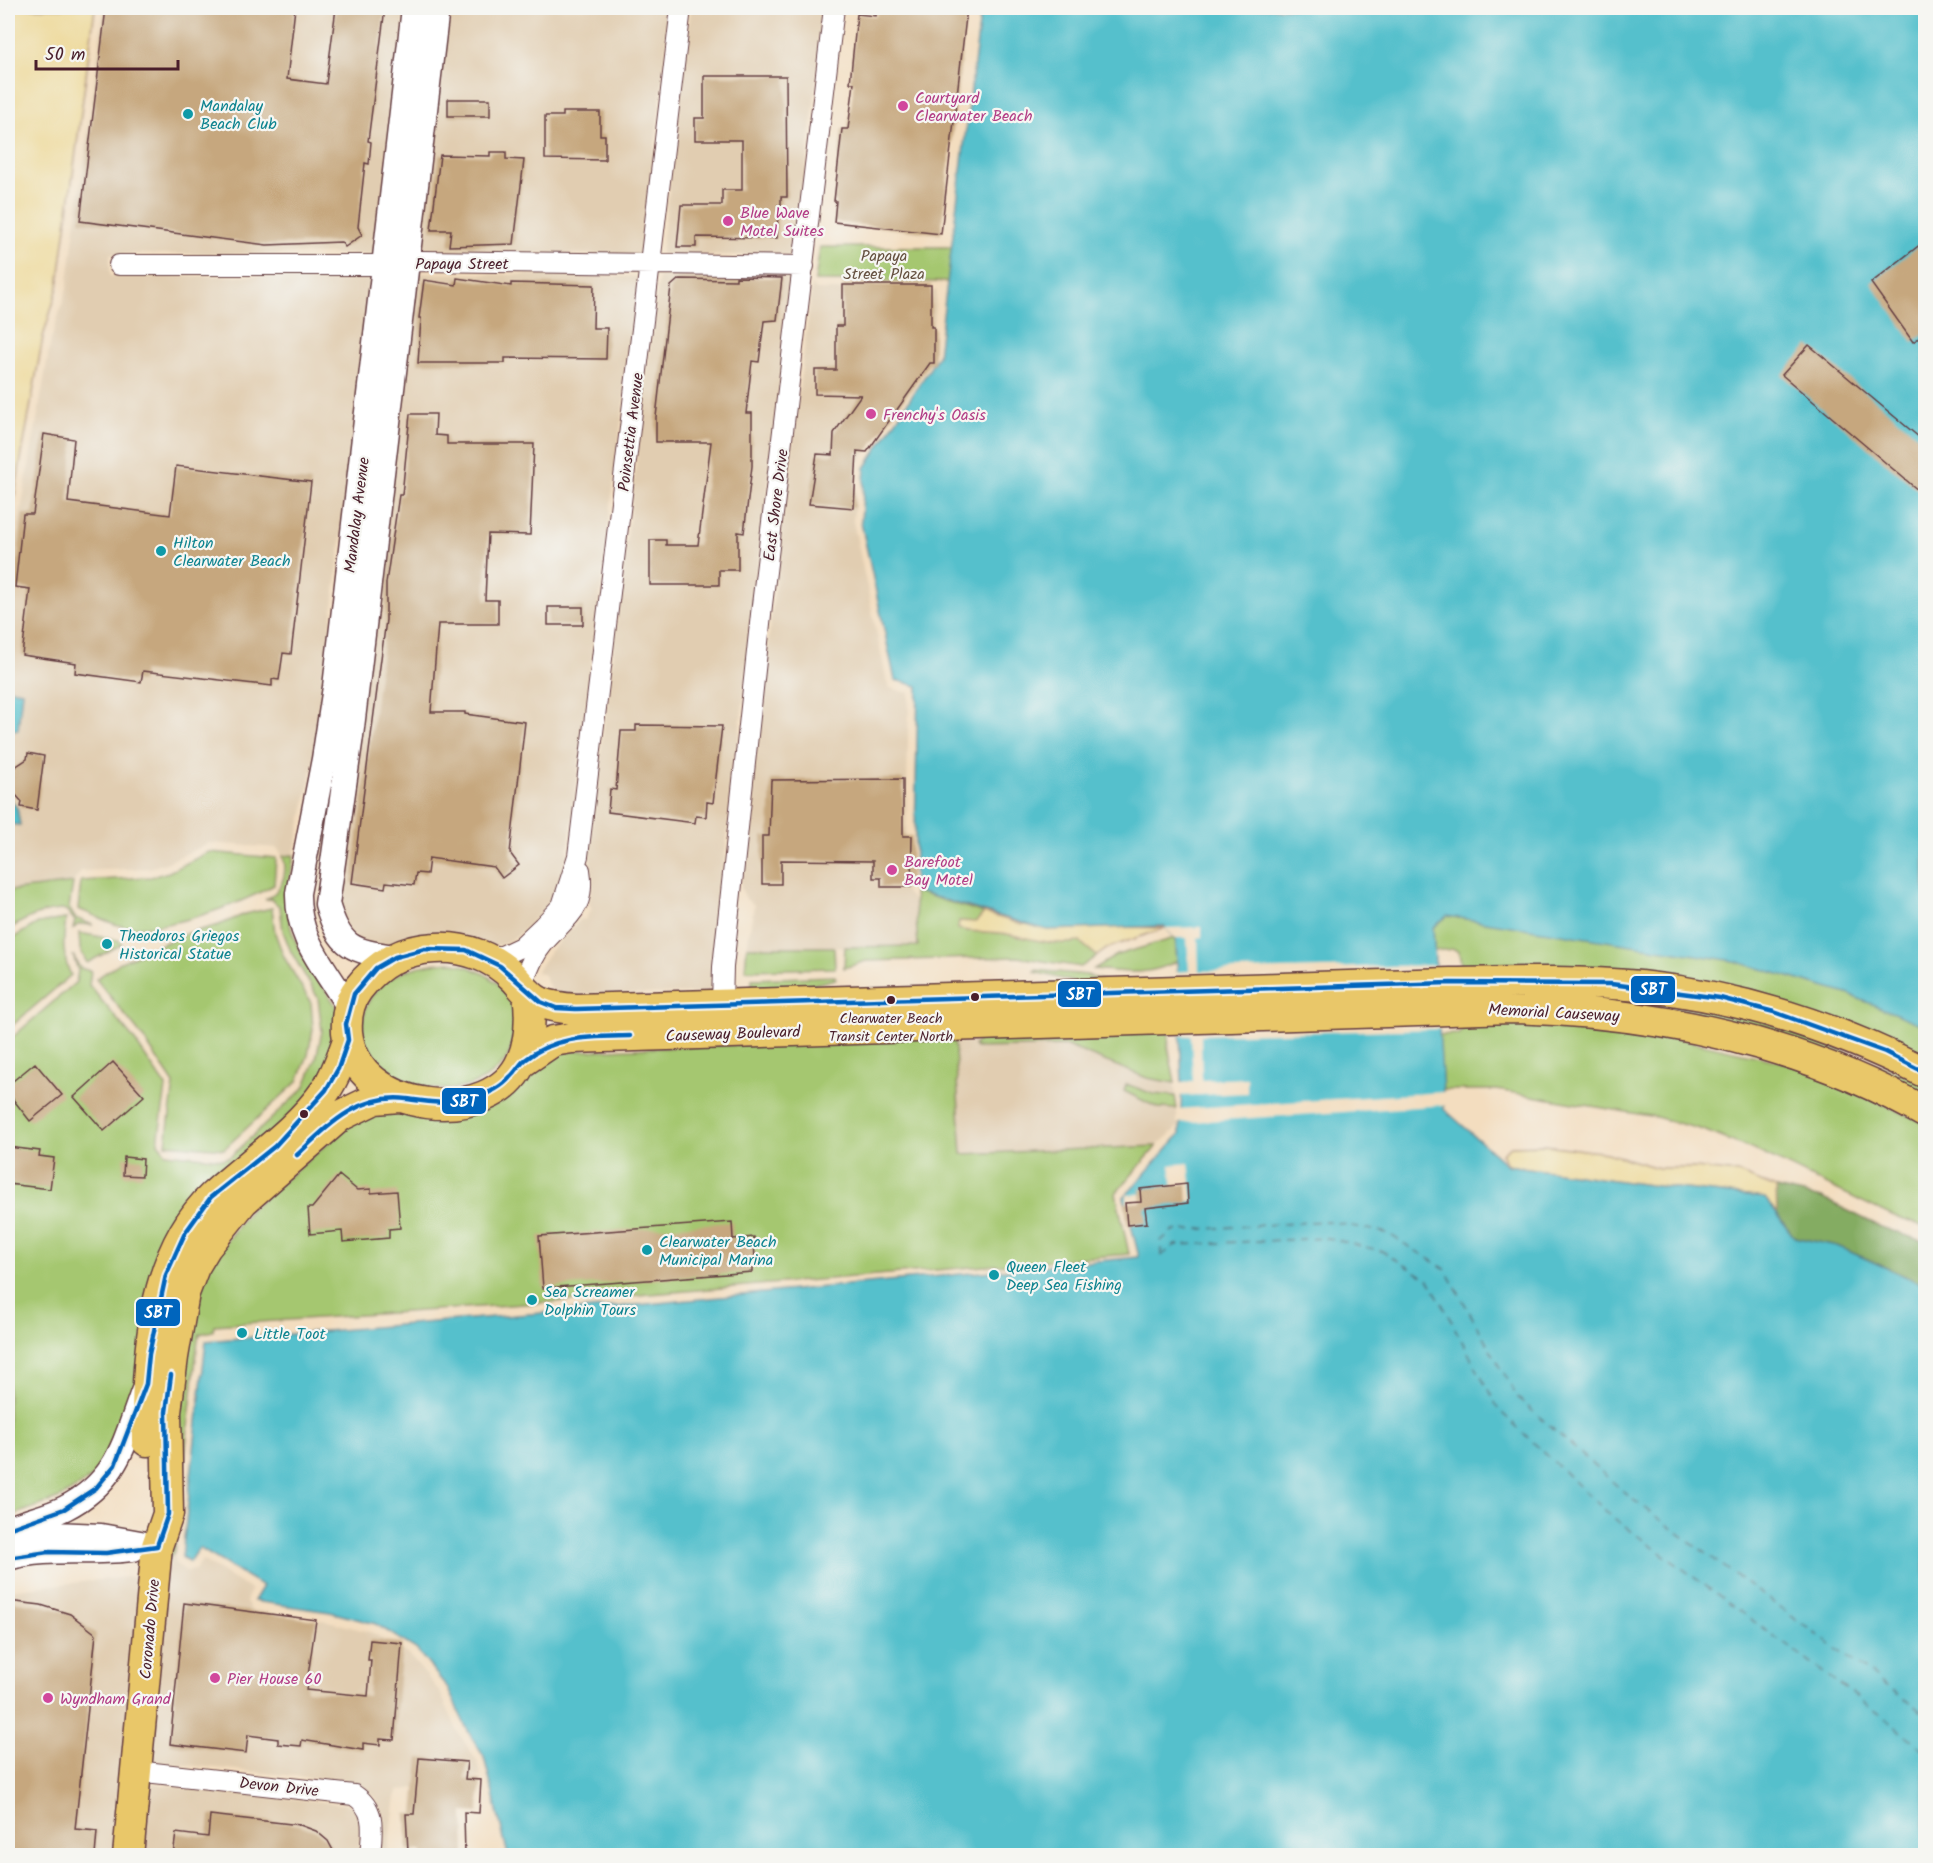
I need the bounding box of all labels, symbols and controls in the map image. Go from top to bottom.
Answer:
scale bar [36,33,178,71]
text: 50 m [45,41,85,70]
place label: Courtyard Clearwater Beach [915,86,1032,129]
place label: Mandalay Beach Club [200,94,277,137]
marker: Courtyard Clearwater Beach [896,99,910,113]
marker: Mandalay Beach Club [181,107,195,121]
place label: Blue Wave Motel Suites [740,201,824,244]
marker: Blue Wave Motel Suites [721,214,735,228]
park label: Papaya Street Plaza [843,244,925,287]
street label: Papaya Street [415,252,509,277]
street label: Poinsettia Avenue [612,371,651,493]
place label: Frenchy's Oasis [883,403,986,428]
marker: Frenchy's Oasis [864,407,878,421]
street label: East Shore Drive [757,448,796,563]
street label: Mandalay Avenue [338,456,377,575]
place label: Hilton Clearwater Beach [173,531,290,574]
marker: Hilton Clearwater Beach [154,544,168,558]
place label: Barefoot Bay Motel [904,850,973,893]
marker: Barefoot Bay Motel [885,863,899,877]
place label: Theodoros Griegos Historical Statue [119,924,240,967]
marker: Theodoros Griegos Historical Statue [100,937,114,951]
line badge: SBT [1630,975,1676,1004]
text: SBT [1639,978,1668,1003]
line badge: SBT [1057,980,1102,1008]
text: SBT [1066,983,1095,1008]
unlabelled marker [969,991,981,1003]
marker: Clearwater Beach Transit Center North [885,994,897,1006]
street label: Memorial Causeway [1488,998,1621,1029]
place label: Clearwater Beach Transit Center North [829,1008,953,1048]
street label: Causeway Boulevard [665,1020,802,1049]
line badge: SBT [441,1087,487,1115]
text: SBT [450,1090,479,1115]
unlabelled marker [298,1108,310,1120]
place label: Clearwater Beach Municipal Marina [659,1230,776,1273]
marker: Clearwater Beach Municipal Marina [640,1243,654,1257]
place label: Queen Fleet Deep Sea Fishing [1006,1255,1122,1298]
marker: Queen Fleet Deep Sea Fishing [987,1268,1001,1282]
place label: Sea Screamer Dolphin Tours [544,1280,636,1323]
marker: Sea Screamer Dolphin Tours [525,1293,539,1307]
line badge: SBT [135,1298,181,1327]
text: SBT [144,1301,173,1326]
place label: Little Toot [254,1322,327,1347]
marker: Little Toot [235,1326,249,1340]
street label: Coronado Drive [134,1578,167,1680]
place label: Pier House 60 [227,1667,321,1692]
marker: Pier House 60 [208,1671,222,1685]
place label: Wyndham Grand [60,1687,172,1712]
marker: Wyndham Grand [41,1691,55,1705]
street label: Devon Drive [238,1771,320,1804]

